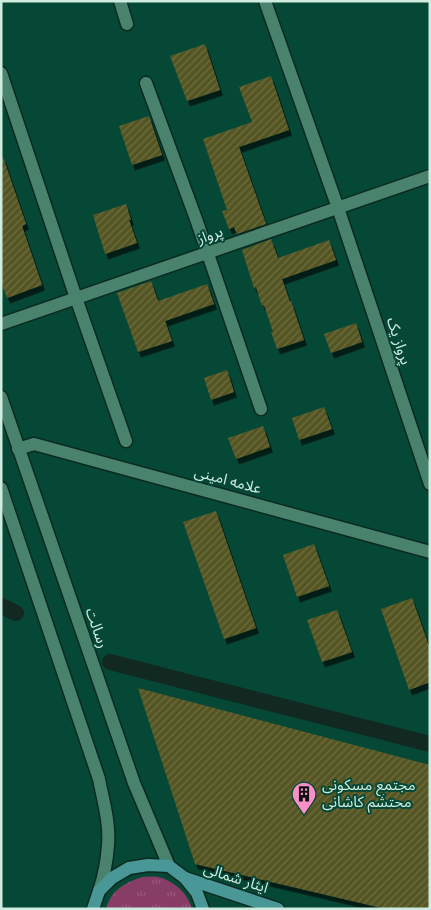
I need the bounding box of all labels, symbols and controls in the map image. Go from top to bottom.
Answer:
street label: پرواز [194,222,226,249]
street label: پرواز یک [382,315,415,367]
street label: علامه امینی [193,462,264,498]
street label: رسالت [82,605,112,651]
place label: مجتمع مسکونی محتشم کاشانی [322,776,416,813]
building icon: مجتمع مسکونی محتشم کاشانی [291,781,317,815]
street label: ایثار شمالی [201,859,271,897]

